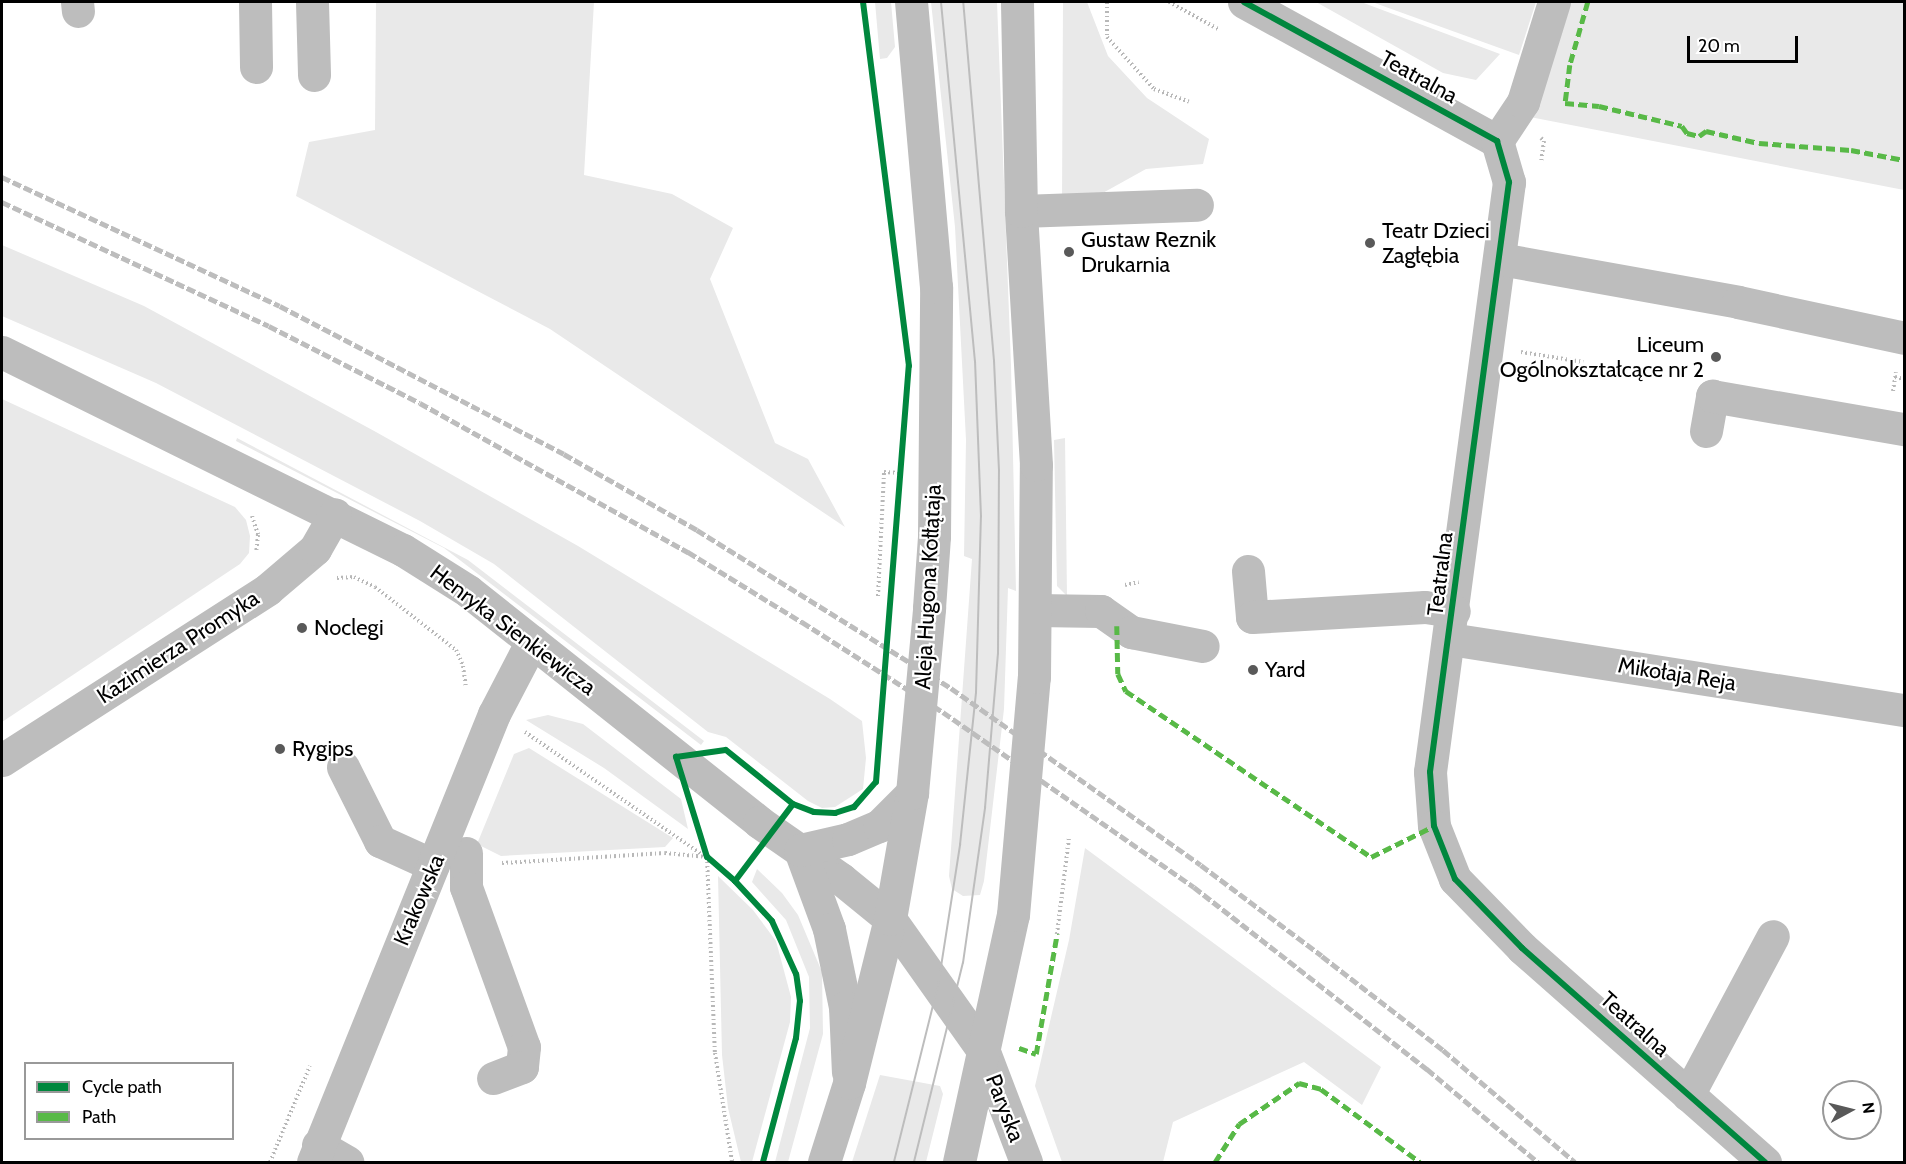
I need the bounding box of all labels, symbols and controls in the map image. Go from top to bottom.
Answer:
scale bar [1690,24,1801,62]
text: 20 m [1698,35,1740,57]
street label: Teatralna [1376,45,1462,109]
place label: Teatr Dzieci Zagłębia [1382,217,1490,268]
place label: Gustaw Reznik Drukarnia [1081,226,1216,278]
marker: Teatr Dzieci Zagłębia [1363,236,1377,250]
marker: Gustaw Reznik Drukarnia [1062,245,1076,259]
place label: Liceum Ogólnokształcące nr 2 [1500,331,1704,382]
marker: Liceum Ogólnokształcące nr 2 [1709,350,1723,364]
street label: Aleja Hugona Kołłątaja [909,484,947,690]
street label: Teatralna [1422,530,1458,618]
street label: Henryka Sienkiewicza [425,559,601,701]
street label: Kazimierza Promyka [92,585,264,709]
place label: Noclegi [314,615,384,641]
marker: Noclegi [295,621,309,635]
street label: Mikołaja Reja [1616,652,1738,696]
place label: Yard [1265,657,1305,683]
marker: Yard [1246,663,1260,677]
place label: Rygips [292,736,353,762]
marker: Rygips [273,742,287,756]
street label: Krakowska [388,850,450,950]
street label: Teatralna [1595,986,1675,1062]
legend [24,1062,234,1140]
street label: Paryska [980,1070,1030,1146]
text: Cycle path [82,1076,162,1098]
north arrow [1822,1080,1882,1140]
text: N [1858,1101,1878,1115]
text: Path [82,1106,116,1128]

